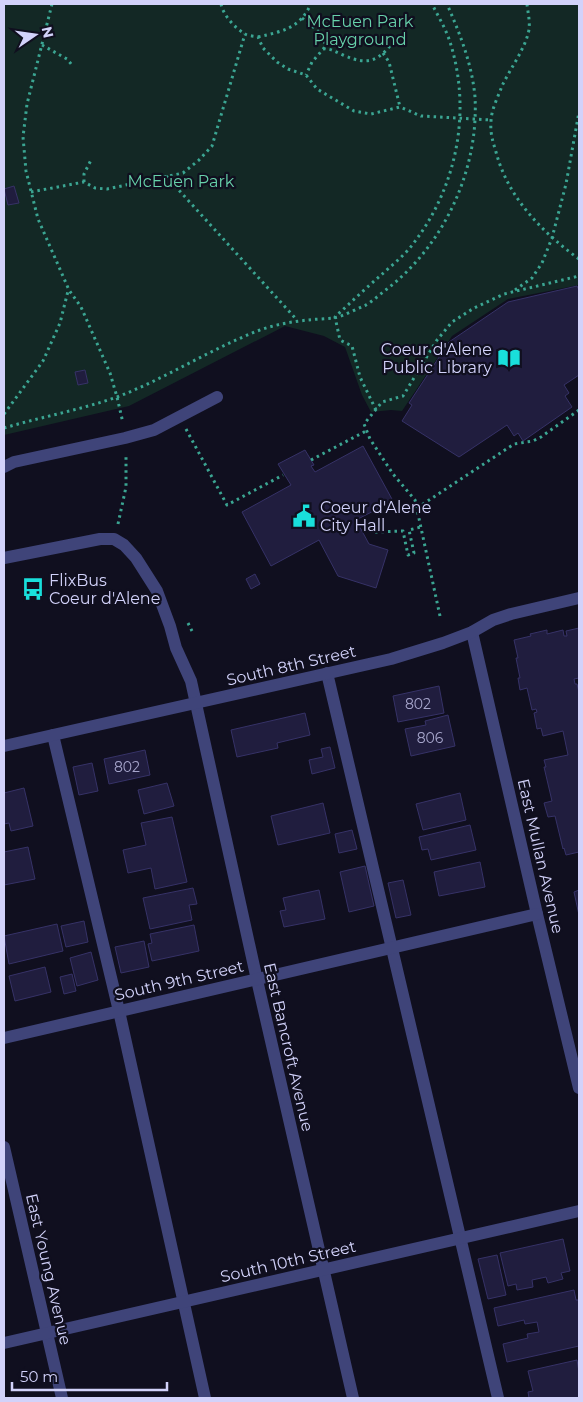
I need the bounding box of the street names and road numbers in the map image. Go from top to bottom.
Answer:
street label: South 8th Street [225,641,358,690]
street label: East Mullan Avenue [513,777,568,935]
street label: South 9th Street [113,956,246,1005]
street label: East Bancroft Avenue [260,961,317,1133]
street label: East Young Avenue [22,1192,75,1347]
street label: South 10th Street [218,1237,358,1286]

